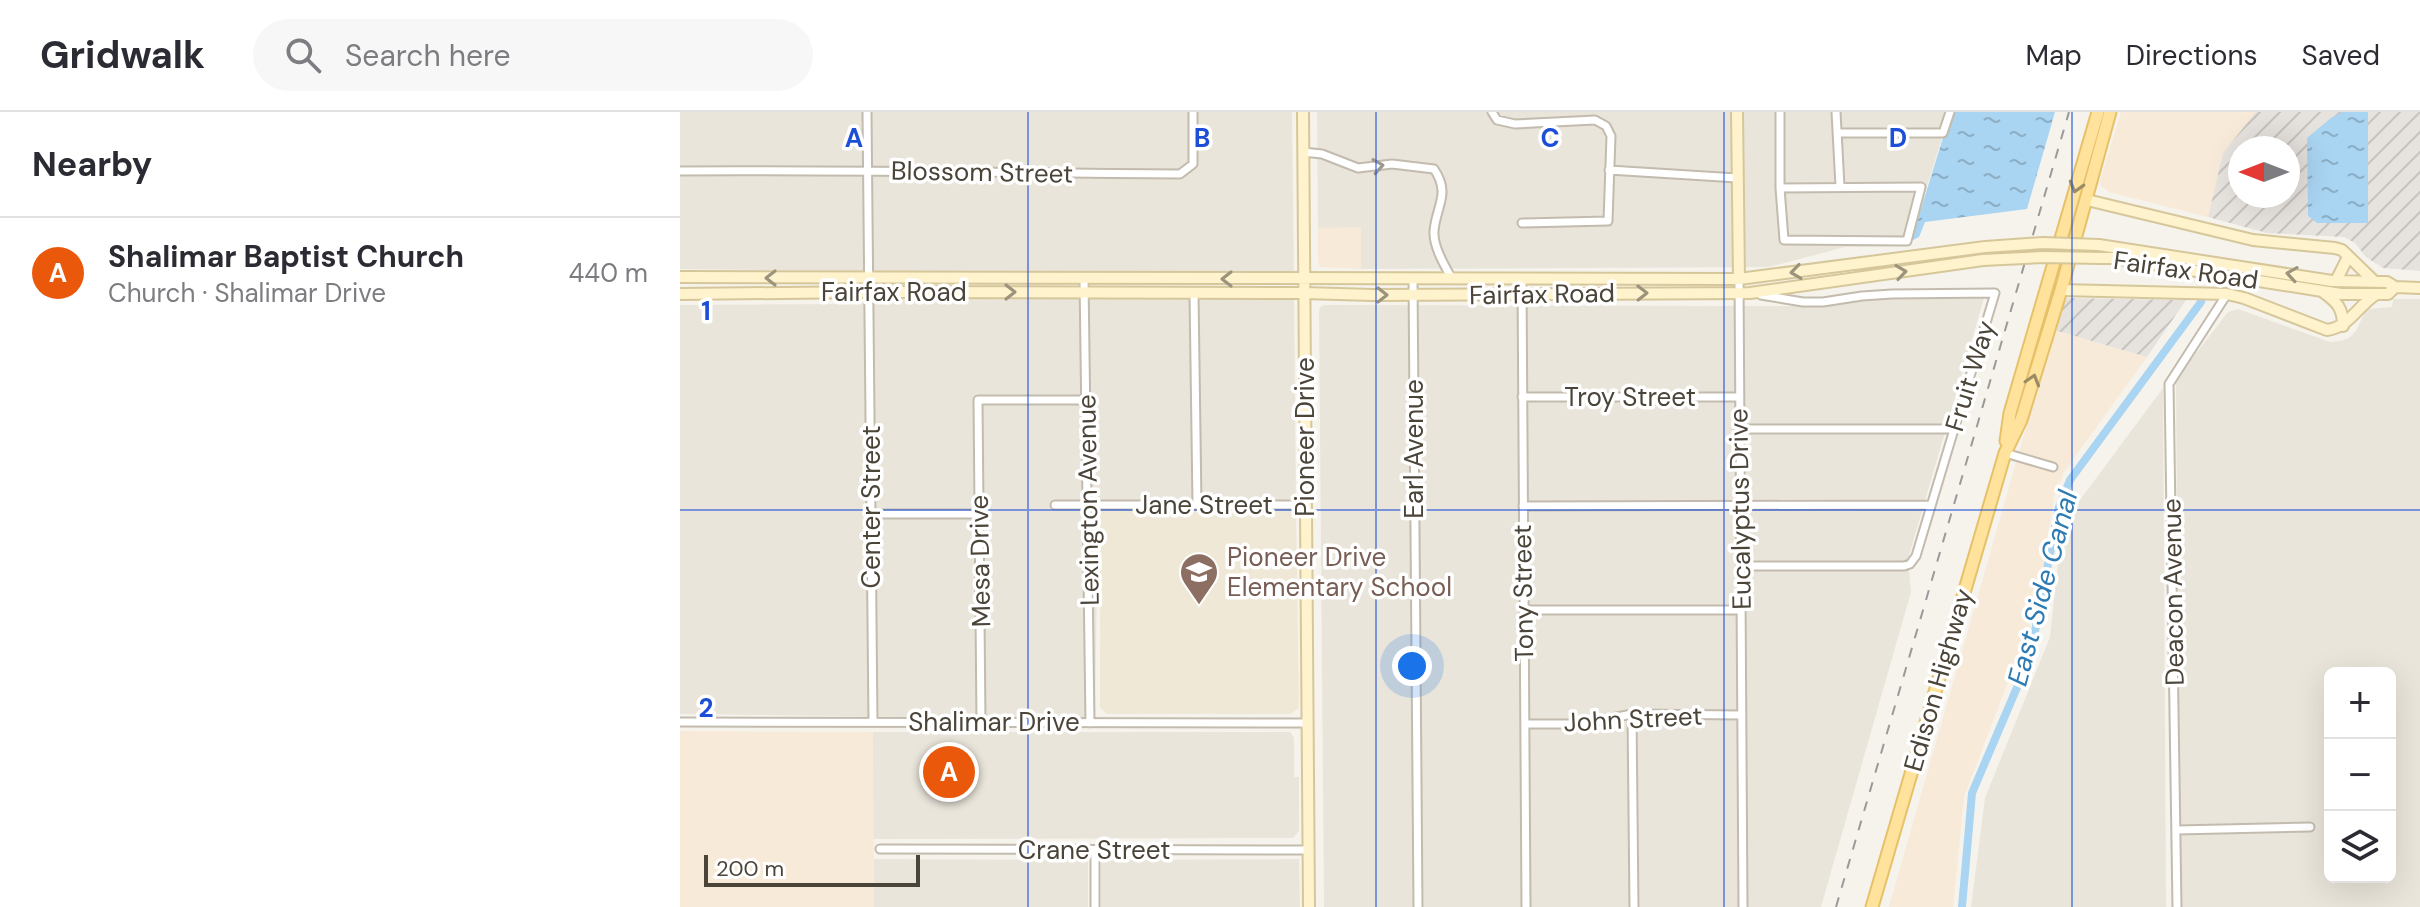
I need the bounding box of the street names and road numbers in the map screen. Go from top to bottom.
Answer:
street label: Blossom Street [891,153,1073,191]
street label: Fairfax Road [2111,243,2261,297]
street label: Fairfax Road [821,275,967,309]
street label: Fairfax Road [1469,276,1615,312]
street label: Fruit Way [1937,317,2003,435]
street label: Pioneer Drive [1288,357,1322,517]
street label: Earl Avenue [1397,379,1431,519]
street label: Troy Street [1564,380,1696,414]
street label: Lexington Avenue [1069,394,1107,606]
street label: Eucalyptus Drive [1721,408,1759,610]
street label: Center Street [854,425,888,589]
street label: Jane Street [1135,488,1273,522]
street label: Mesa Drive [962,495,998,627]
street label: Deacon Avenue [2154,498,2192,686]
street label: Tony Street [1505,524,1541,662]
street label: Edison Highway [1896,585,1980,775]
street label: John Street [1563,698,1703,740]
street label: Shalimar Drive [908,705,1080,739]
street label: Crane Street [1018,833,1170,867]

